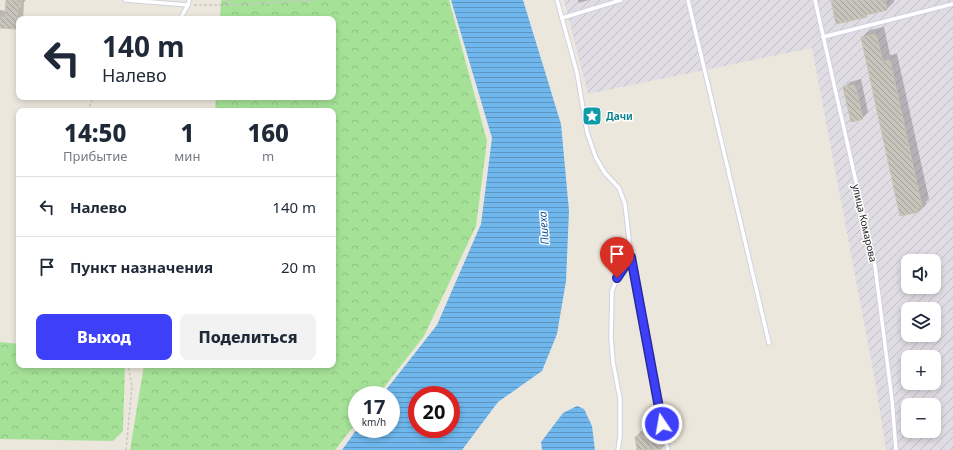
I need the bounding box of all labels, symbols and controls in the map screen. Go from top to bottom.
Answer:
text: 140 m [102,27,185,65]
icon: left [36,32,88,84]
text: Налево [102,63,167,87]
place icon: Дачи [581,105,603,127]
place label: Дачи [606,109,633,123]
text: 14:50 [64,116,126,149]
text: 1 [180,116,194,149]
text: 160 [247,116,289,149]
text: Прибытие [63,147,127,165]
text: мин [174,147,200,165]
text: m [262,147,274,165]
street label: улица Комарова [849,183,881,263]
icon: left [36,196,58,218]
text: Налево [70,197,127,217]
text: 140 m [272,197,316,217]
water label: Пшеха [534,211,552,245]
pin [600,237,634,278]
icon: arrive [606,243,628,265]
map controls [901,254,941,438]
button: sound [901,254,941,294]
icon: arrive [36,256,58,278]
text: Пункт назначения [70,257,213,277]
text: 20 m [281,257,316,277]
button: layers [901,302,941,342]
button: Выход [36,314,172,360]
button: Поделиться [180,314,316,360]
button: + [901,350,941,390]
speed limit sign: 20 [408,386,460,438]
text: 17 [363,393,385,420]
button: − [901,398,941,438]
position arrow [641,403,683,445]
text: km/h [362,415,386,429]

